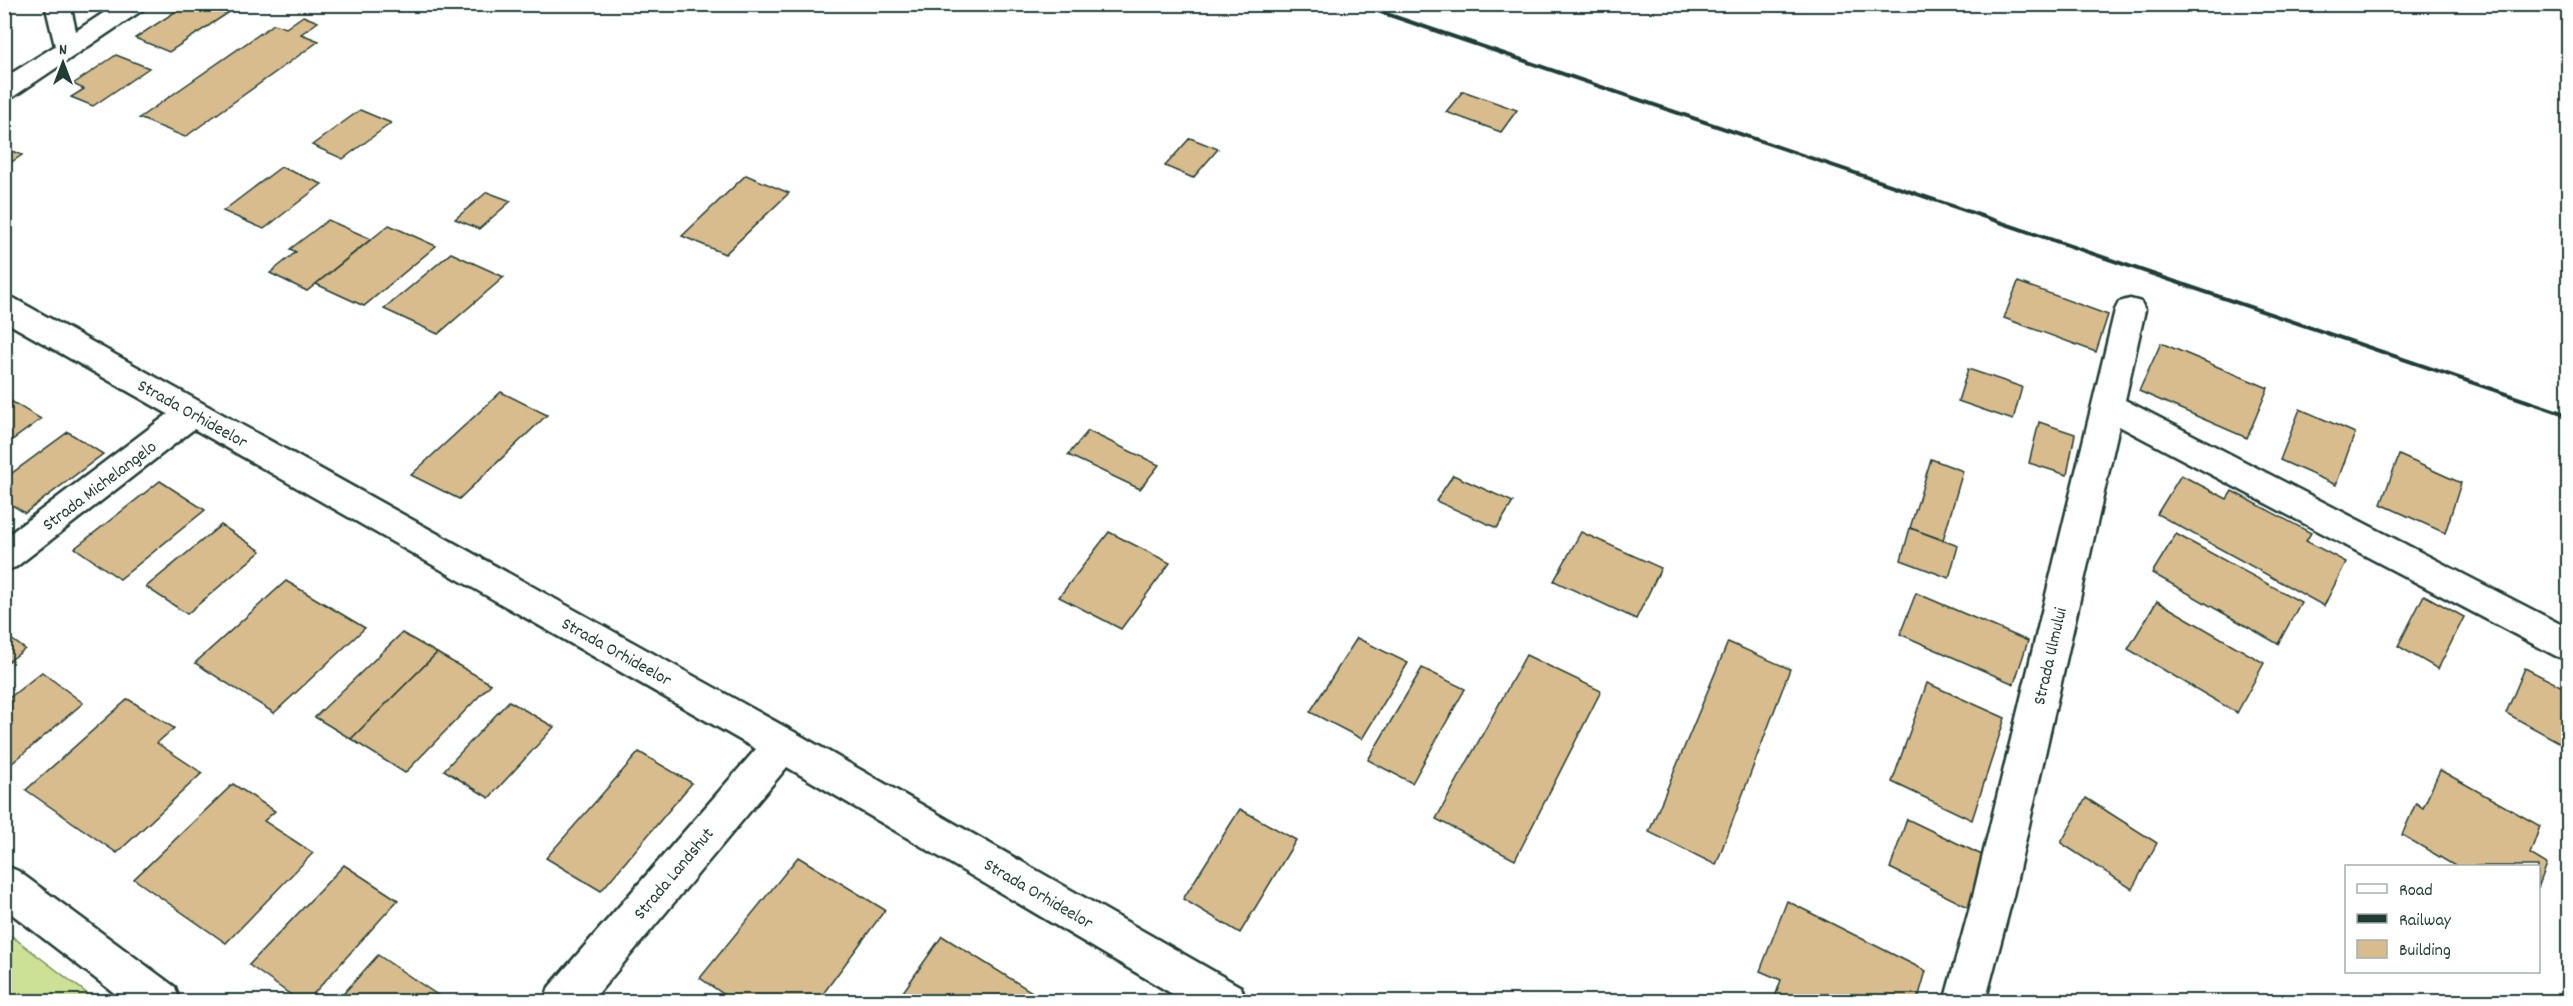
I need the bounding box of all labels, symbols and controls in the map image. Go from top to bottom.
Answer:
north arrow [33,33,93,93]
text: N [59,39,67,62]
street label: Strada Orhideelor [132,375,252,456]
street label: Strada Michelangelo [38,436,163,538]
street label: Strada Ulmului [2028,605,2075,708]
street label: Strada Orhideelor [556,613,676,694]
street label: Strada Landshut [629,823,721,926]
street label: Strada Orhideelor [978,854,1097,937]
legend [2345,865,2540,973]
text: Road [2399,879,2433,904]
text: Railway [2399,909,2452,934]
text: Building [2399,939,2451,964]

